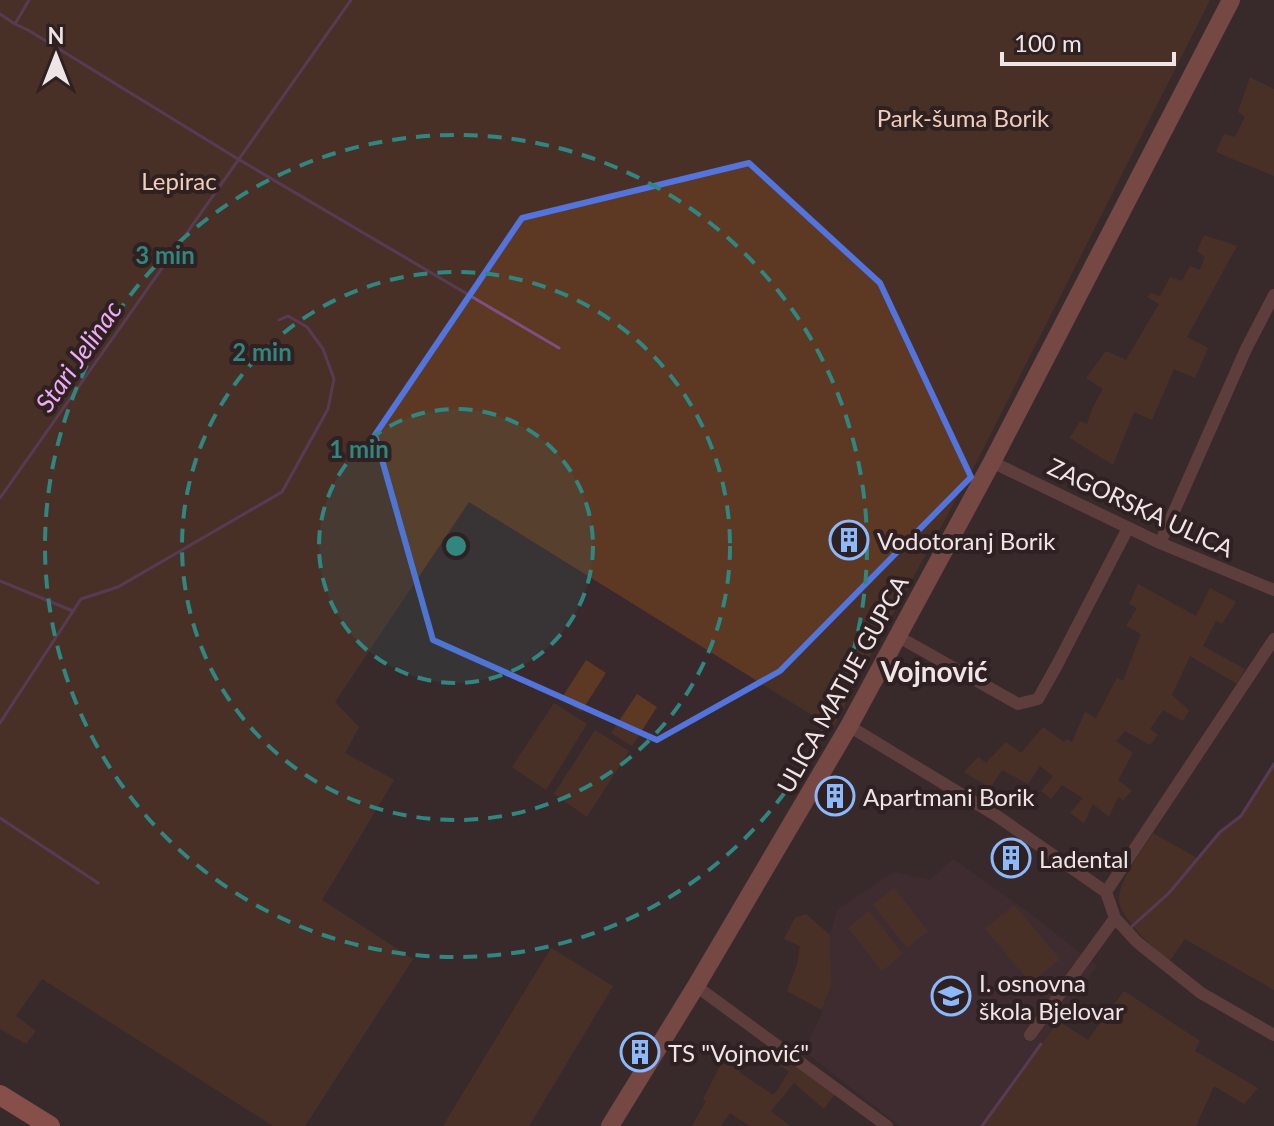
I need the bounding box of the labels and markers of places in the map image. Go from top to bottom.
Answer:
building icon: Vodotoranj Borik [828,519,870,561]
place label: Vodotoranj Borik [877,526,1056,555]
centre of rings [442,532,470,560]
building icon: Apartmani Borik [814,775,856,817]
place label: Apartmani Borik [863,782,1035,811]
building icon: Ladental [990,837,1032,879]
place label: Ladental [1039,844,1129,873]
place label: I. osnovna škola Bjelovar [979,968,1124,1025]
school or university icon: I. osnovna škola Bjelovar [930,975,972,1017]
building icon: TS "Vojnović" [619,1031,661,1073]
place label: TS "Vojnović" [668,1038,809,1067]

